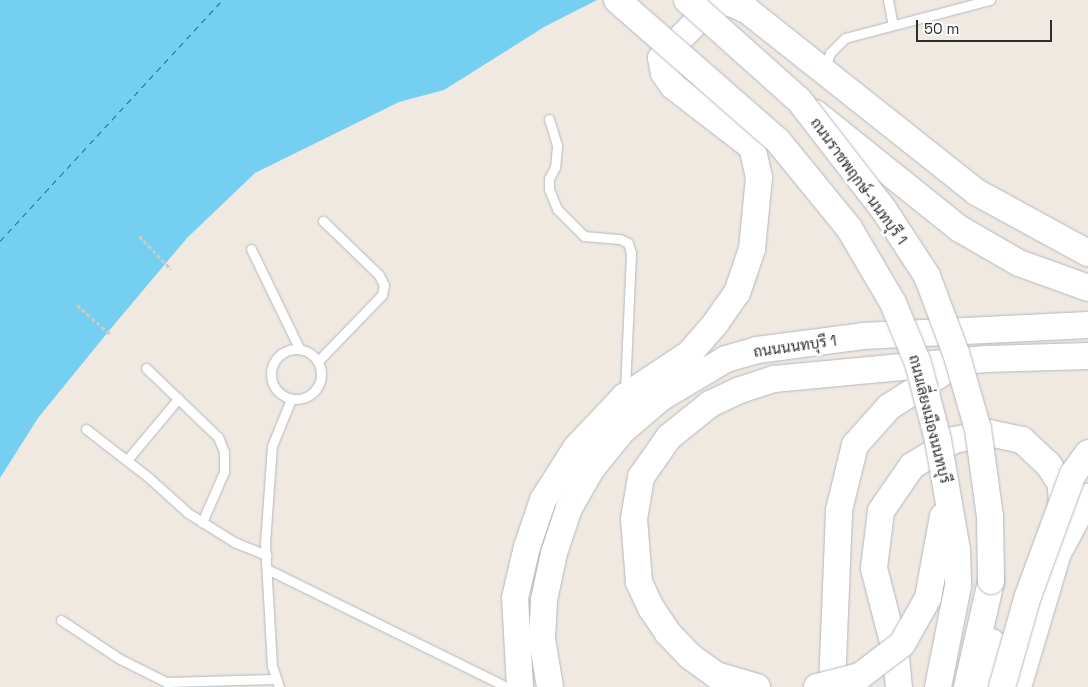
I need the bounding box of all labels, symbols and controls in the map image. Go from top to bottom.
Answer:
scale bar [918,10,1054,42]
text: 50 m [924,19,959,38]
street label: ถนนราชพฤกษ์-นนทบุรี 1 [807,114,911,248]
street label: ถนนนนทบุรี 1 [752,331,838,361]
street label: ถนนเลี่ยงเมืองนนทบุรี [905,353,955,485]

